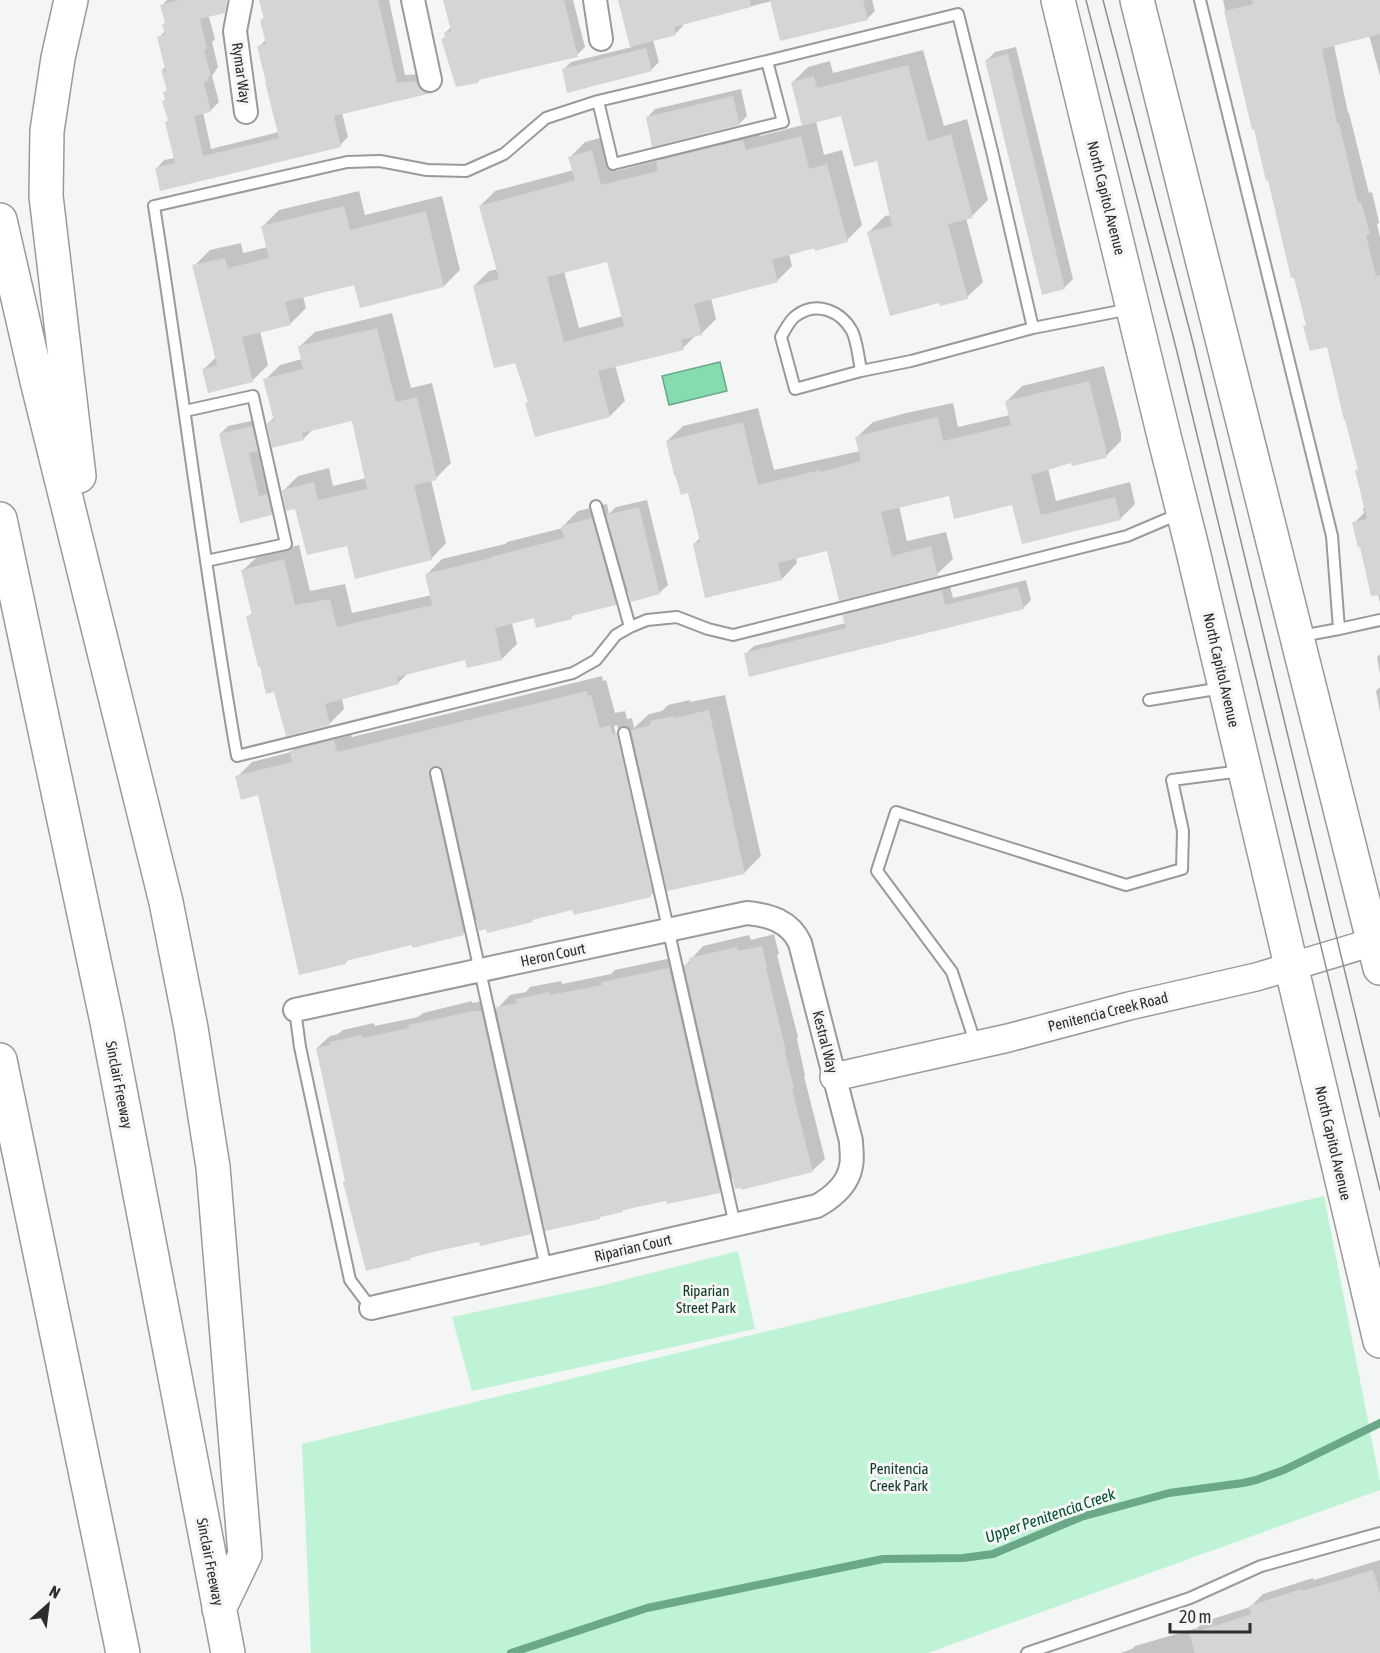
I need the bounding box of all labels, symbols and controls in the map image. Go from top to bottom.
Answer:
street label: Rymar Way [229,41,254,105]
street label: North Capitol Avenue [1084,139,1129,257]
street label: North Capitol Avenue [1200,611,1243,729]
street label: Heron Court [519,939,587,970]
street label: Penitencia Creek Road [1046,988,1170,1035]
street label: Kestral Way [809,1009,841,1075]
street label: Sinclair Freeway [103,1040,136,1130]
street label: North Capitol Avenue [1312,1084,1355,1202]
street label: Riparian Court [593,1230,673,1265]
park label: Riparian Street Park [676,1282,736,1316]
park label: Penitencia Creek Park [870,1460,929,1494]
water label: Upper Penitencia Creek [983,1484,1119,1547]
street label: Sinclair Freeway [194,1517,227,1607]
north arrow [18,1575,78,1635]
text: N [47,1582,63,1602]
scale bar [1170,1596,1250,1634]
text: 20 m [1179,1606,1211,1627]

